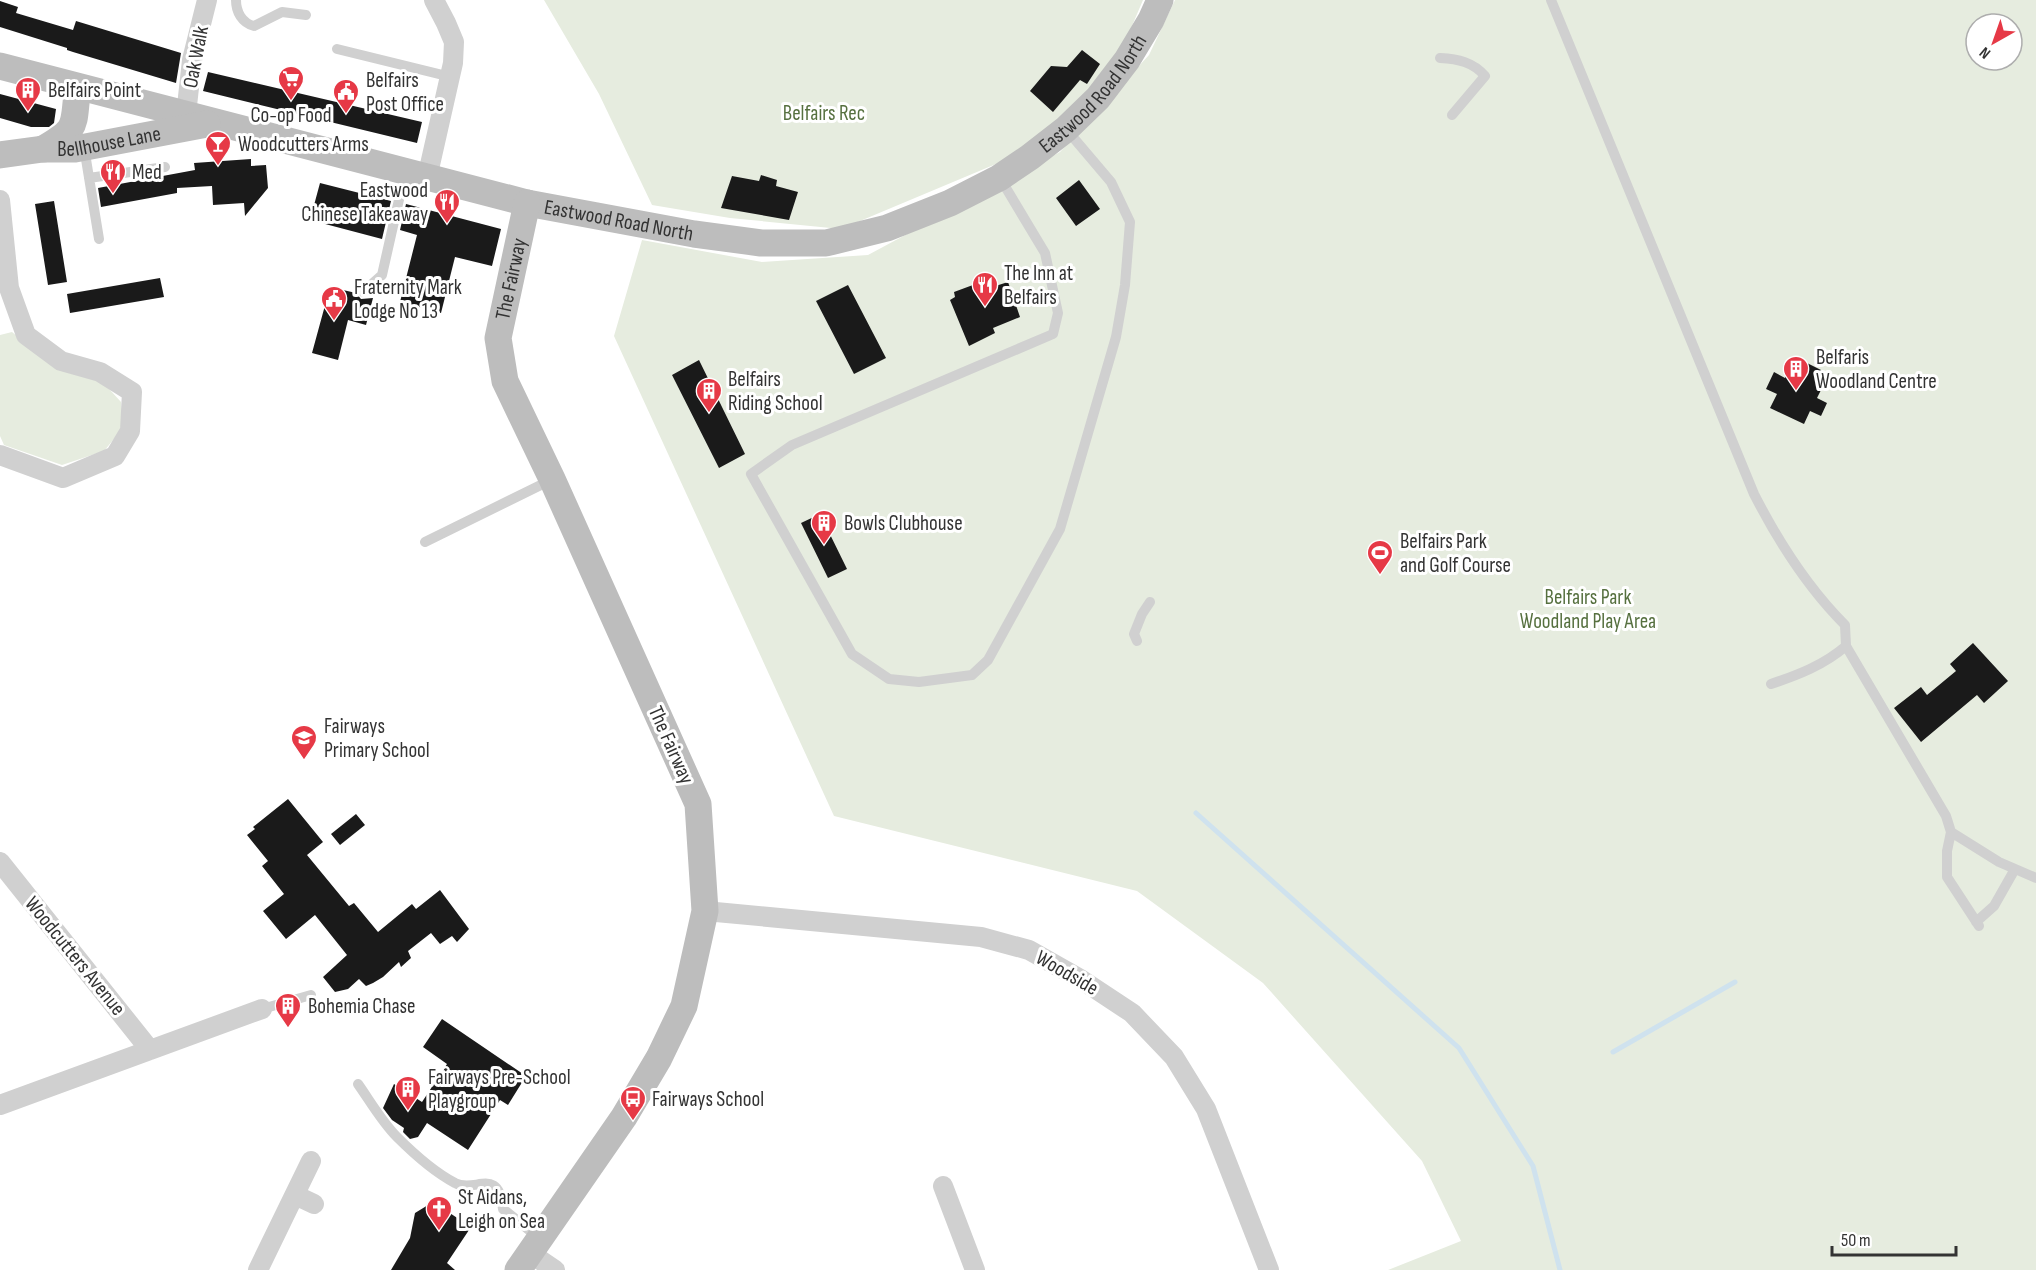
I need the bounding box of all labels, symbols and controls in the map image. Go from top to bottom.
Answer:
north arrow [1964,12,2024,72]
street label: Oak Walk [178,24,214,90]
street label: Eastwood Road North [1034,30,1152,158]
text: N [1976,42,1995,62]
supermarket icon: Co-op Food [276,64,306,102]
place label: Belfairs Post Office [366,68,444,117]
building icon: Belfairs Point [13,75,43,113]
public building icon: Belfairs Post Office [331,77,361,115]
place label: Belfairs Point [48,78,141,103]
park label: Belfairs Rec [783,101,865,126]
place label: Co-op Food [250,103,332,128]
street label: Bellhouse Lane [57,121,163,162]
bar icon: Woodcutters Arms [203,129,233,167]
place label: Woodcutters Arms [238,132,369,157]
restaurant icon: Med [98,157,128,195]
place label: Med [132,160,162,185]
place label: Eastwood Chinese Takeaway [301,178,428,227]
restaurant icon: Eastwood Chinese Takeaway [432,187,462,225]
street label: Eastwood Road North [542,194,696,246]
street label: The Fairway [490,236,532,322]
place label: The Inn at Belfairs [1004,261,1073,310]
restaurant icon: The Inn at Belfairs [970,270,1000,308]
place label: Fraternity Mark Lodge No 13 [354,275,462,324]
public building icon: Fraternity Mark Lodge No 13 [319,284,349,322]
place label: Belfaris Woodland Centre [1816,345,1937,394]
building icon: Belfaris Woodland Centre [1781,354,1811,392]
place label: Belfairs Riding School [728,367,823,416]
building icon: Belfairs Riding School [694,376,724,414]
building icon: Bowls Clubhouse [809,508,839,546]
place label: Bowls Clubhouse [844,511,963,536]
place label: Belfairs Park and Golf Course [1400,529,1511,578]
sports icon: Belfairs Park and Golf Course [1365,538,1395,576]
park label: Belfairs Park Woodland Play Area [1520,585,1656,634]
street label: The Fairway [643,702,699,788]
place label: Fairways Primary School [324,714,430,763]
school or university icon: Fairways Primary School [289,723,319,761]
street label: Woodcutters Avenue [19,892,131,1020]
street label: Woodside [1031,945,1103,1001]
building icon: Bohemia Chase [273,991,303,1029]
place label: Bohemia Chase [308,994,416,1019]
place label: Fairways Pre-School Playgroup [428,1065,571,1114]
building icon: Fairways Pre-School Playgroup [393,1074,423,1112]
bus stop icon: Fairways School [618,1084,648,1122]
place label: Fairways School [652,1087,764,1112]
place label: St Aidans, Leigh on Sea [458,1185,545,1234]
church icon: St Aidans, Leigh on Sea [424,1194,454,1232]
scale bar [1832,1219,1956,1257]
text: 50 m [1841,1230,1871,1251]

